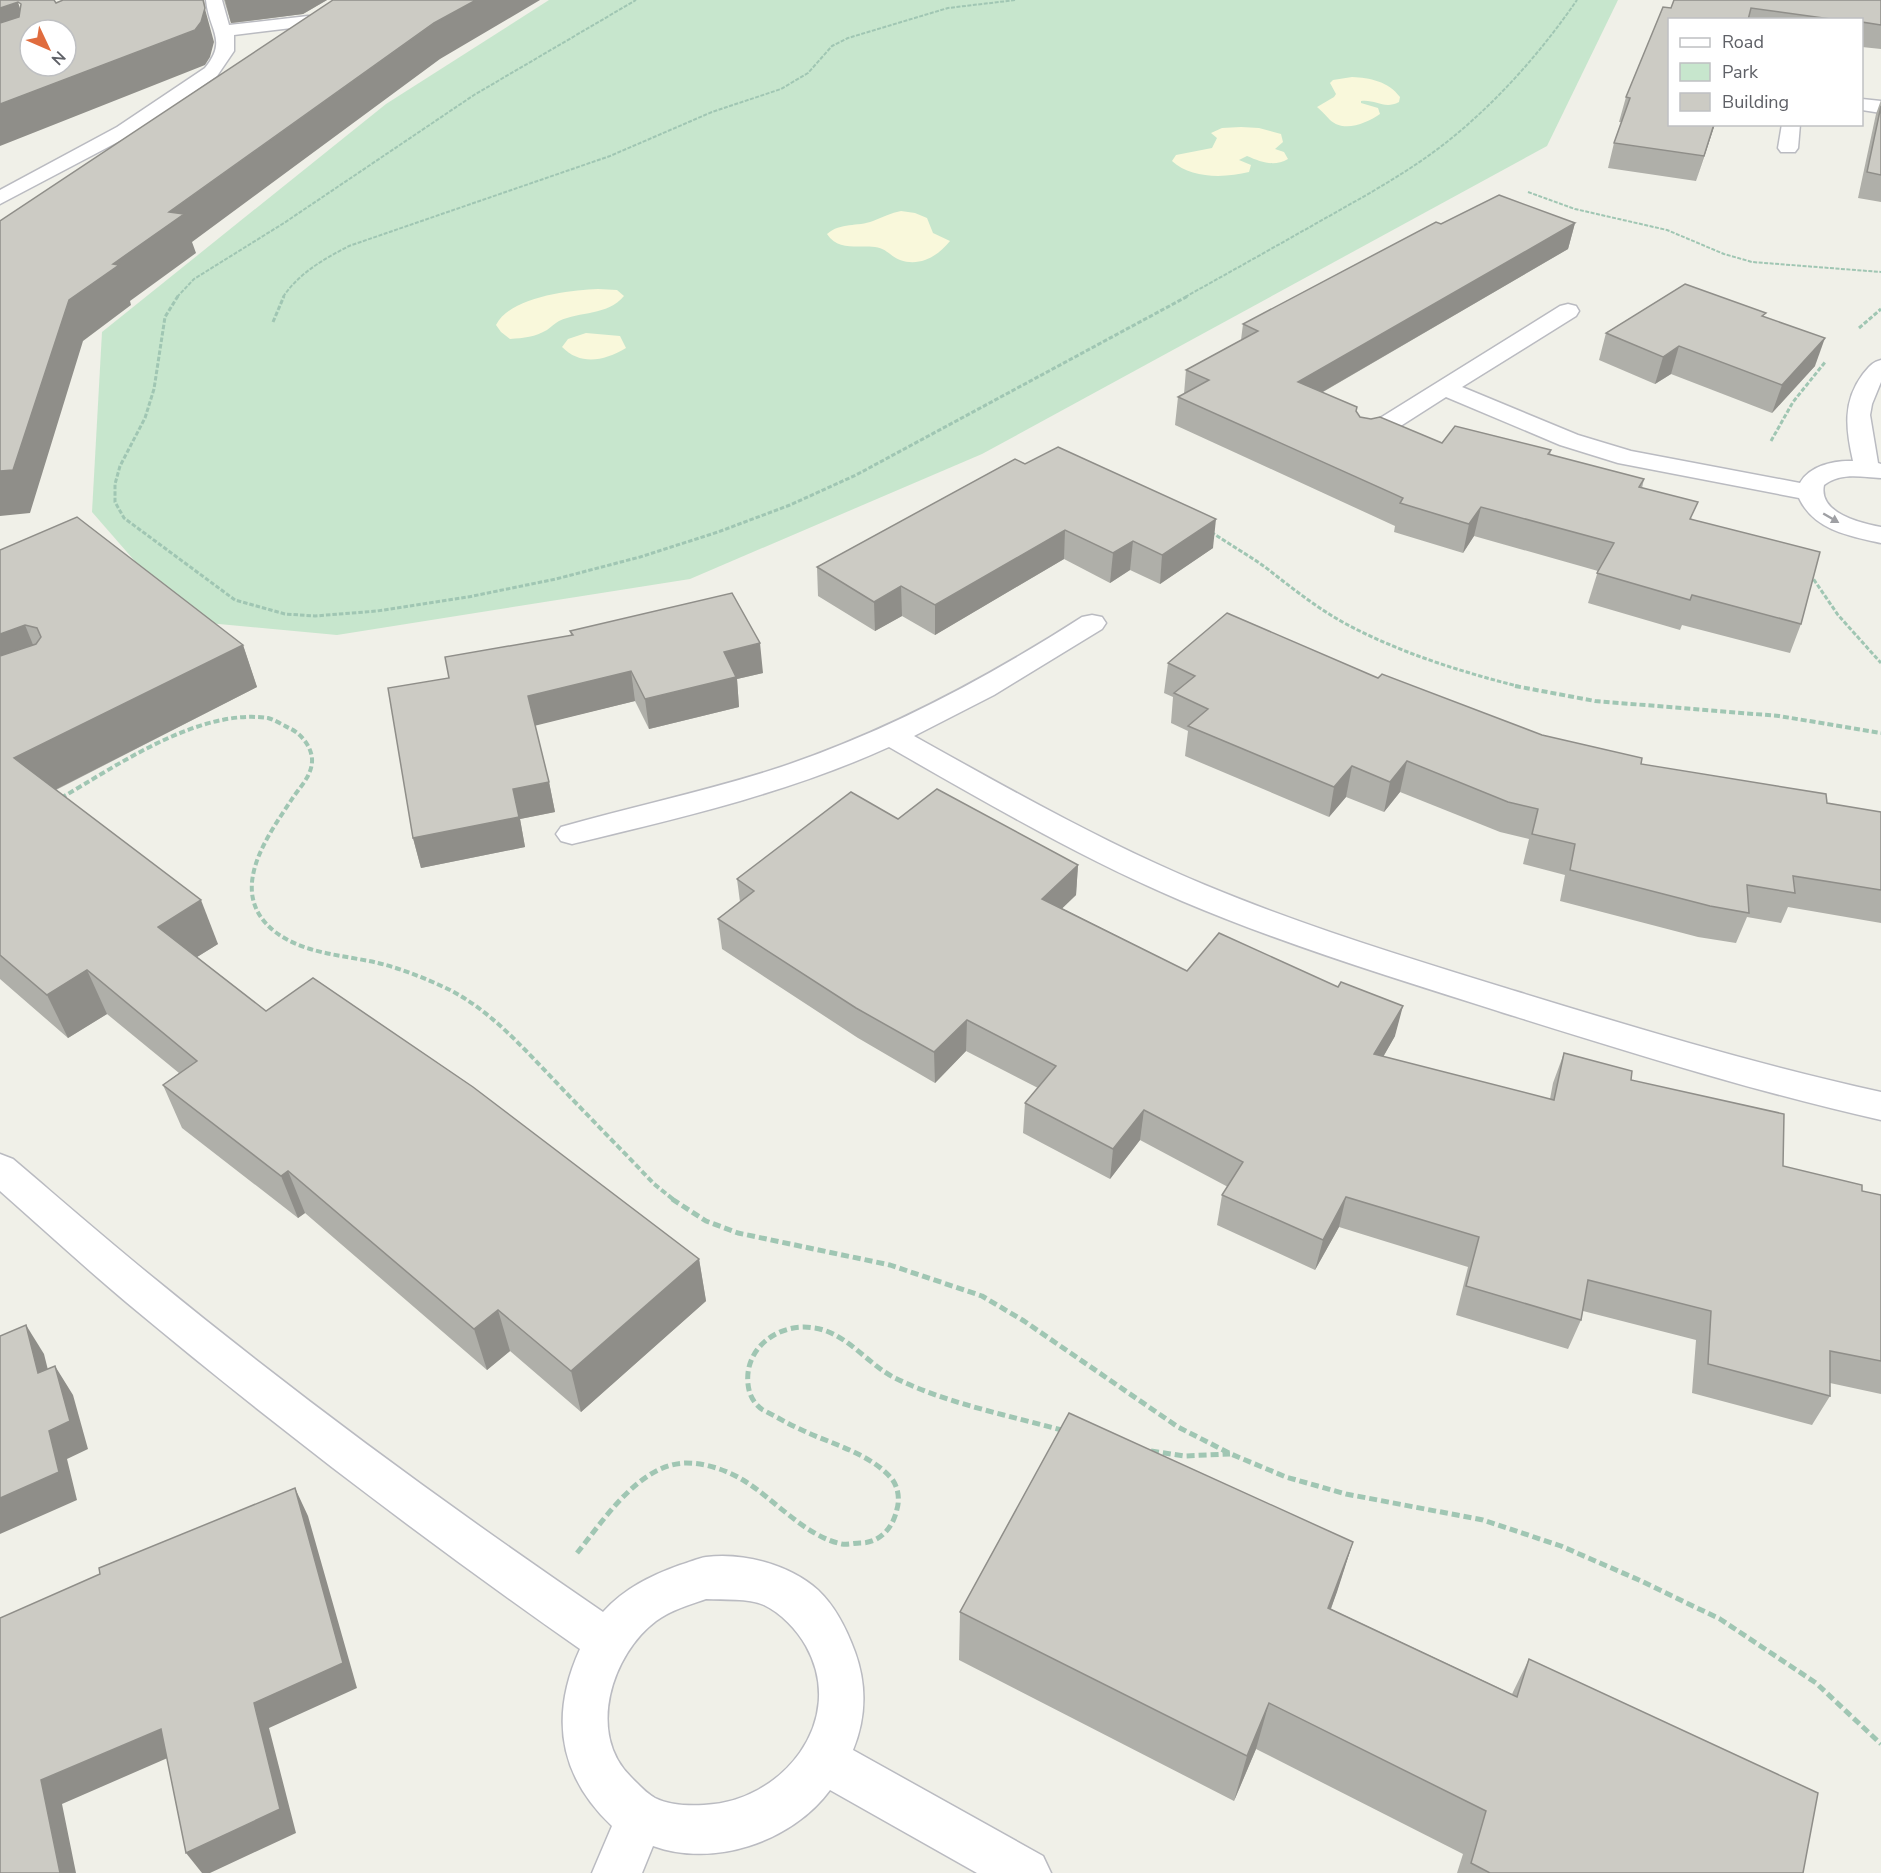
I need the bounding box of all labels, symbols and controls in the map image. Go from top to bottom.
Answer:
north arrow [18,18,78,78]
legend [1668,18,1863,126]
text: Road [1722,30,1764,54]
text: N [46,46,70,70]
text: Park [1722,60,1759,84]
text: Building [1722,90,1789,114]
one-way arrow [1823,513,1840,523]

